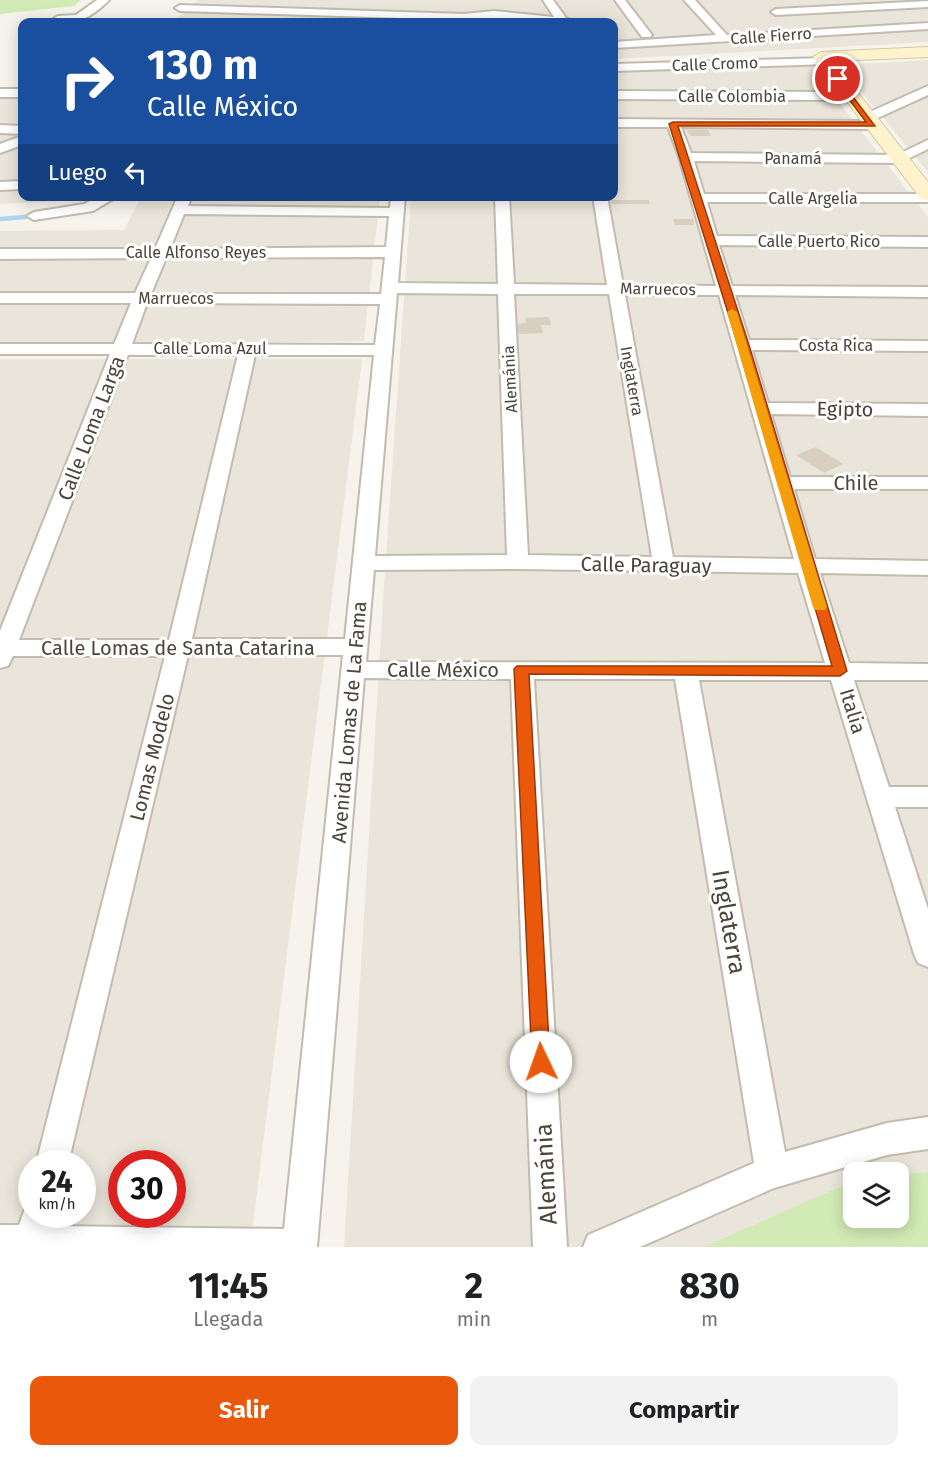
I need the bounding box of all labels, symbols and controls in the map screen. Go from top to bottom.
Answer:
street label: Calle Fierro [730,24,812,48]
text: 130 m [147,40,258,90]
icon: right [48,42,126,120]
street label: Calle Cromo [671,53,759,75]
pin [812,53,863,104]
icon: arrive [821,62,854,95]
street label: Calle Colombia [678,87,786,106]
text: Calle México [147,91,298,123]
street label: Panamá [764,149,822,168]
icon: left [119,156,152,189]
text: Luego [48,159,107,186]
street label: Calle Argelia [768,189,858,208]
street label: Calle Puerto Rico [758,232,880,251]
street label: Calle Alfonso Reyes [126,243,266,262]
street label: Marruecos [620,279,696,299]
street label: Marruecos [138,289,214,308]
street label: Costa Rica [799,336,873,355]
street label: Calle Loma Azul [153,339,267,358]
street label: Alemánia [499,345,521,413]
street label: Inglaterra [617,345,647,417]
street label: Calle Loma Larga [52,352,130,504]
street label: Egipto [816,397,874,421]
street label: Chile [833,471,879,495]
street label: Calle Paraguay [580,552,712,578]
street label: Avenida Lomas de La Fama [326,600,372,844]
street label: Calle Lomas de Santa Catarina [41,636,315,660]
street label: Calle México [387,658,499,682]
street label: Italia [835,685,871,737]
street label: Lomas Modelo [124,690,180,824]
street label: Inglaterra [706,868,752,976]
position arrow [509,1030,573,1094]
street label: Alemánia [529,1123,563,1225]
speed limit sign: 30 [108,1150,186,1228]
map controls [843,1162,909,1228]
button: layers [843,1162,909,1228]
text: 24 [41,1164,73,1200]
text: km/h [38,1195,76,1213]
text: 11:45 [188,1264,269,1308]
text: 2 [465,1264,483,1308]
text: 830 [679,1264,740,1308]
text: Llegada [193,1307,263,1331]
text: min [457,1307,491,1331]
text: m [701,1307,718,1331]
button: Salir [30,1376,458,1445]
button: Compartir [470,1376,898,1445]

